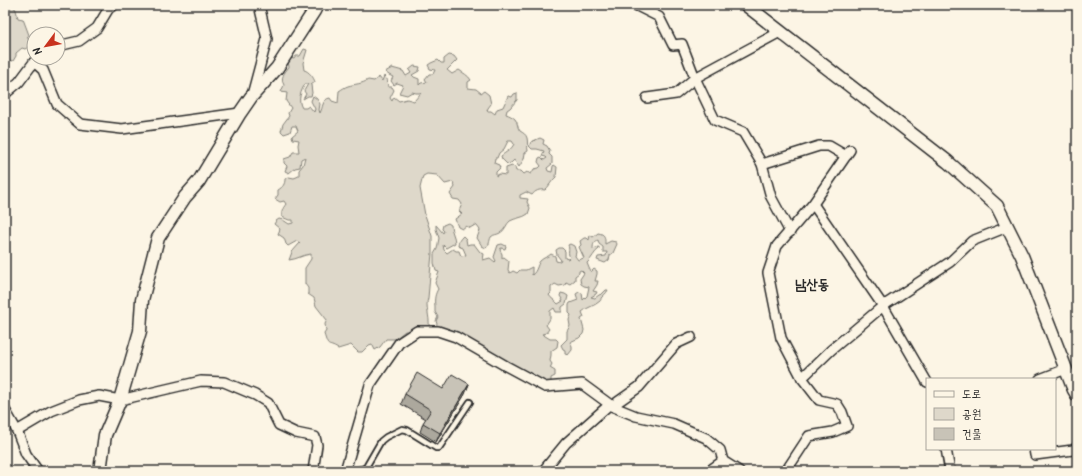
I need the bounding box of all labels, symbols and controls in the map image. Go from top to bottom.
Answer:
north arrow [26,26,66,66]
text: N [29,43,48,58]
district label: 남산동 [795,274,829,296]
legend [926,378,1056,450]
text: 도로 [962,385,981,404]
text: 공원 [962,405,981,424]
text: 건물 [962,425,982,444]

